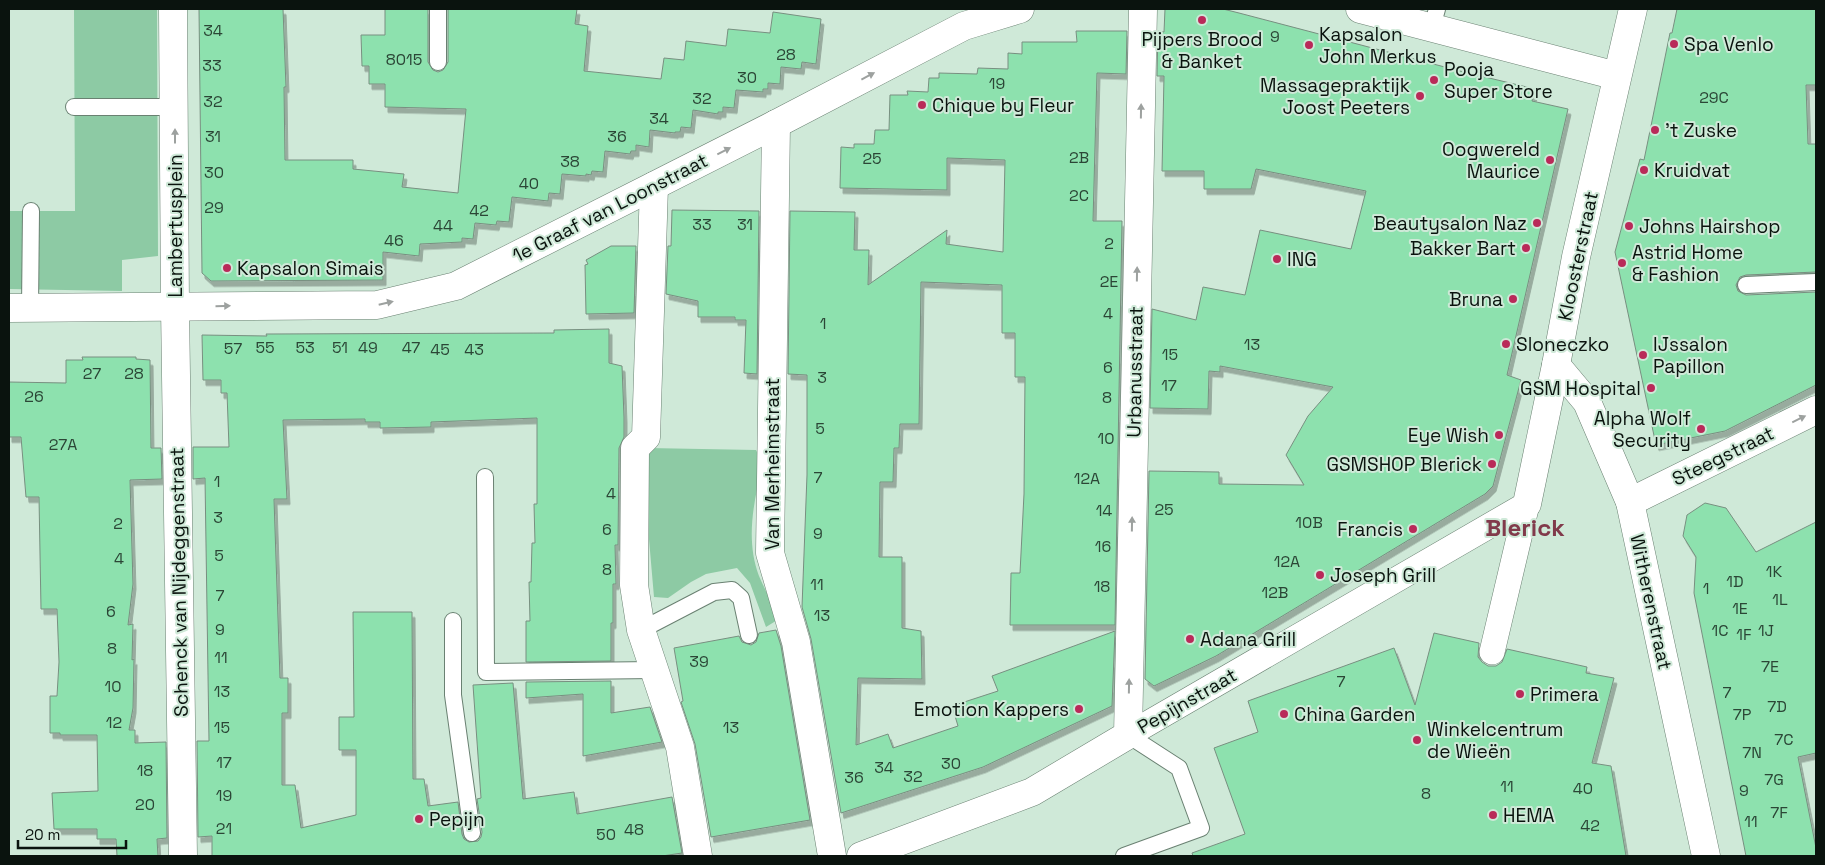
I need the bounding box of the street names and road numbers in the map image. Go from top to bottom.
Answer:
street label: 1e Graaf van Loonstraat [508,148,712,268]
street label: Lambertusplein [163,154,188,298]
street label: Kloosterstraat [1552,189,1604,323]
street label: Urbanusstraat [1121,306,1149,438]
street label: Van Merheimstraat [760,378,785,550]
street label: Steegstraat [1668,421,1778,491]
street label: Schenck van Nijdeggenstraat [164,447,194,717]
street label: Witherenstraat [1624,532,1678,672]
street label: Pepijnstraat [1133,662,1241,740]

